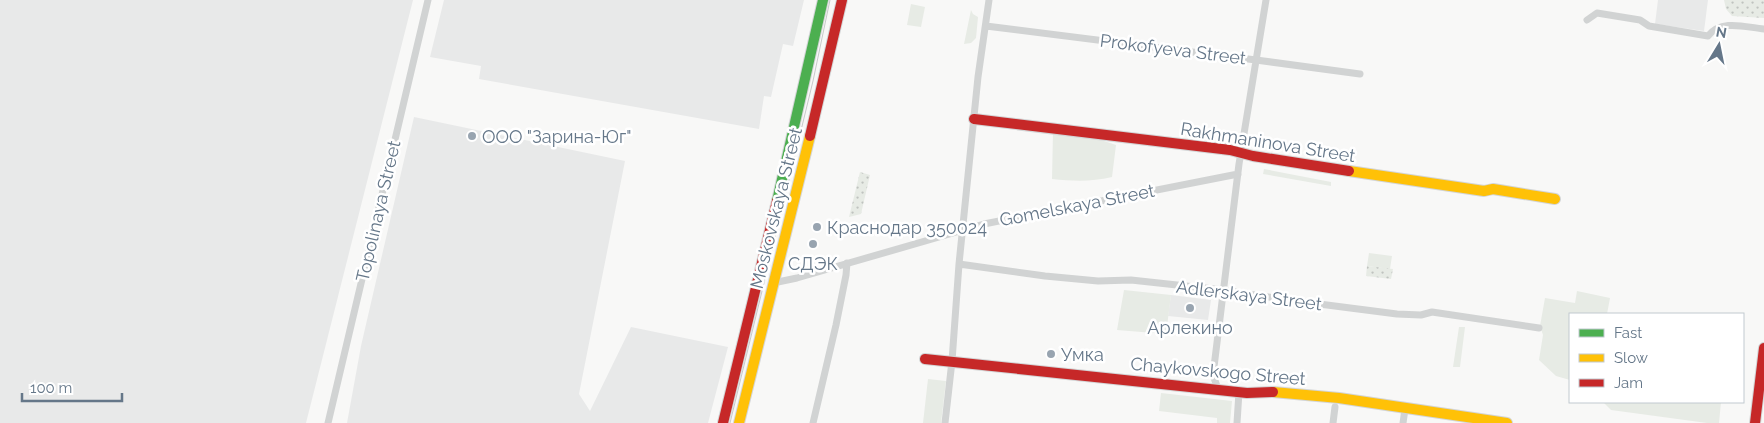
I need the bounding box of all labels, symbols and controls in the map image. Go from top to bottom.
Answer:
north arrow [1694,20,1744,70]
text: N [1715,23,1728,41]
street label: Prokofyeva Street [1099,30,1247,68]
street label: Rakhmaninova Street [1179,118,1357,166]
street label: Moskovskaya Street [746,125,806,291]
place label: ООО "Зарина-Юг" [482,126,631,147]
marker: ООО "Зарина-Юг" [466,130,478,142]
street label: Topolinaya Street [352,138,404,284]
street label: Gomelskaya Street [998,180,1156,230]
place label: Краснодар 350024 [827,217,987,238]
marker: Краснодар 350024 [811,221,823,233]
marker: СДЭК [807,238,819,250]
place label: СДЭК [788,253,838,274]
street label: Adlerskaya Street [1175,276,1323,314]
marker: Арлекино [1184,302,1196,314]
legend [1569,313,1744,403]
place label: Арлекино [1147,317,1233,338]
text: Fast [1614,324,1642,342]
place label: Умка [1061,344,1104,365]
marker: Умка [1045,348,1057,360]
text: Slow [1614,349,1648,367]
street label: Chaykovskogo Street [1130,353,1306,389]
scale bar [22,370,122,402]
text: Jam [1614,374,1643,392]
text: 100 m [30,379,72,397]

